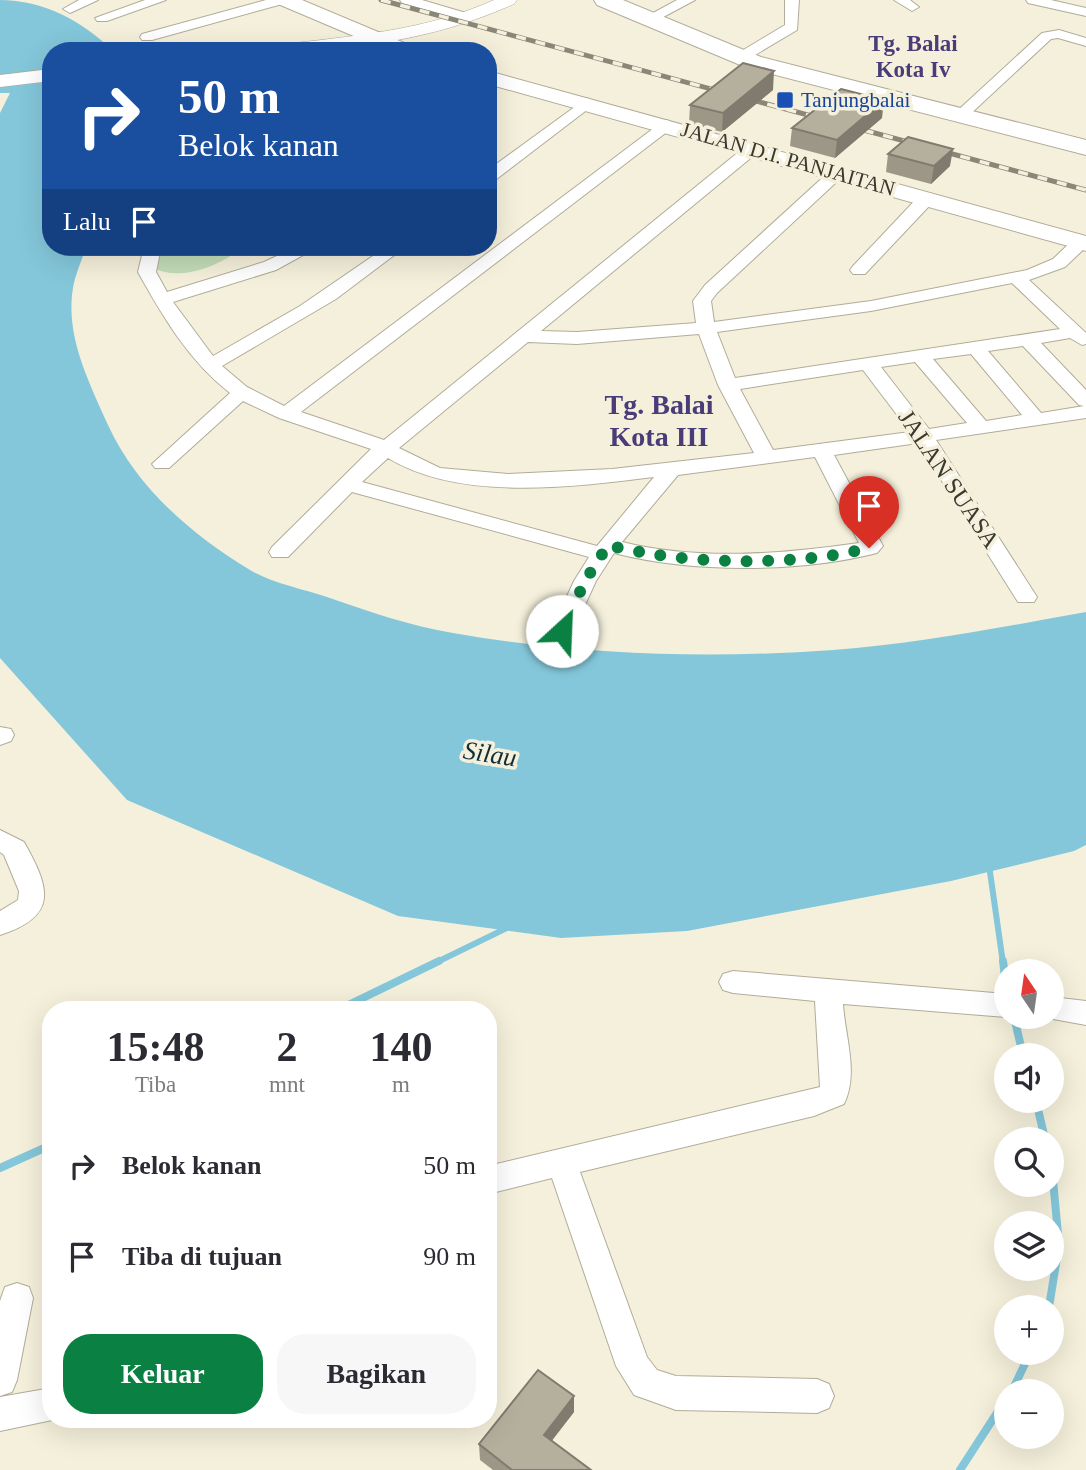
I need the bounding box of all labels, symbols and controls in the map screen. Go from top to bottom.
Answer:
district label: Tg. Balai Kota Iv [868,31,958,82]
text: 50 m [178,69,280,124]
icon: right [63,70,154,161]
place label: Tanjungbalai [801,88,910,112]
marker: Tanjungbalai [775,90,795,110]
street label: JALAN D.I. PANJAITAN [678,117,898,201]
text: Belok kanan [178,127,339,163]
icon: arrive [125,203,163,241]
text: Lalu [63,207,111,236]
district label: Tg. Balai Kota III [605,389,714,452]
street label: JALAN SUASA [893,405,1005,553]
pin [839,476,899,548]
icon: arrive [850,487,888,525]
position arrow [525,594,599,668]
water label: Silau [461,735,519,773]
north arrow [994,959,1064,1029]
map controls [994,959,1064,1449]
text: 15:48 [107,1024,205,1070]
text: 2 [276,1024,297,1070]
text: 140 [369,1024,432,1070]
button: sound [994,1043,1064,1113]
text: Tiba [135,1072,176,1097]
text: mnt [269,1072,305,1097]
text: m [392,1072,410,1097]
button: search [994,1127,1064,1197]
icon: right [63,1147,101,1185]
text: Belok kanan [122,1151,261,1180]
text: 50 m [423,1151,476,1180]
button: layers [994,1211,1064,1281]
icon: arrive [63,1238,101,1276]
text: Tiba di tujuan [122,1242,282,1271]
text: 90 m [423,1242,476,1271]
button: + [994,1295,1064,1365]
button: Keluar [63,1334,263,1414]
button: Bagikan [277,1334,476,1414]
button: − [994,1379,1064,1449]

